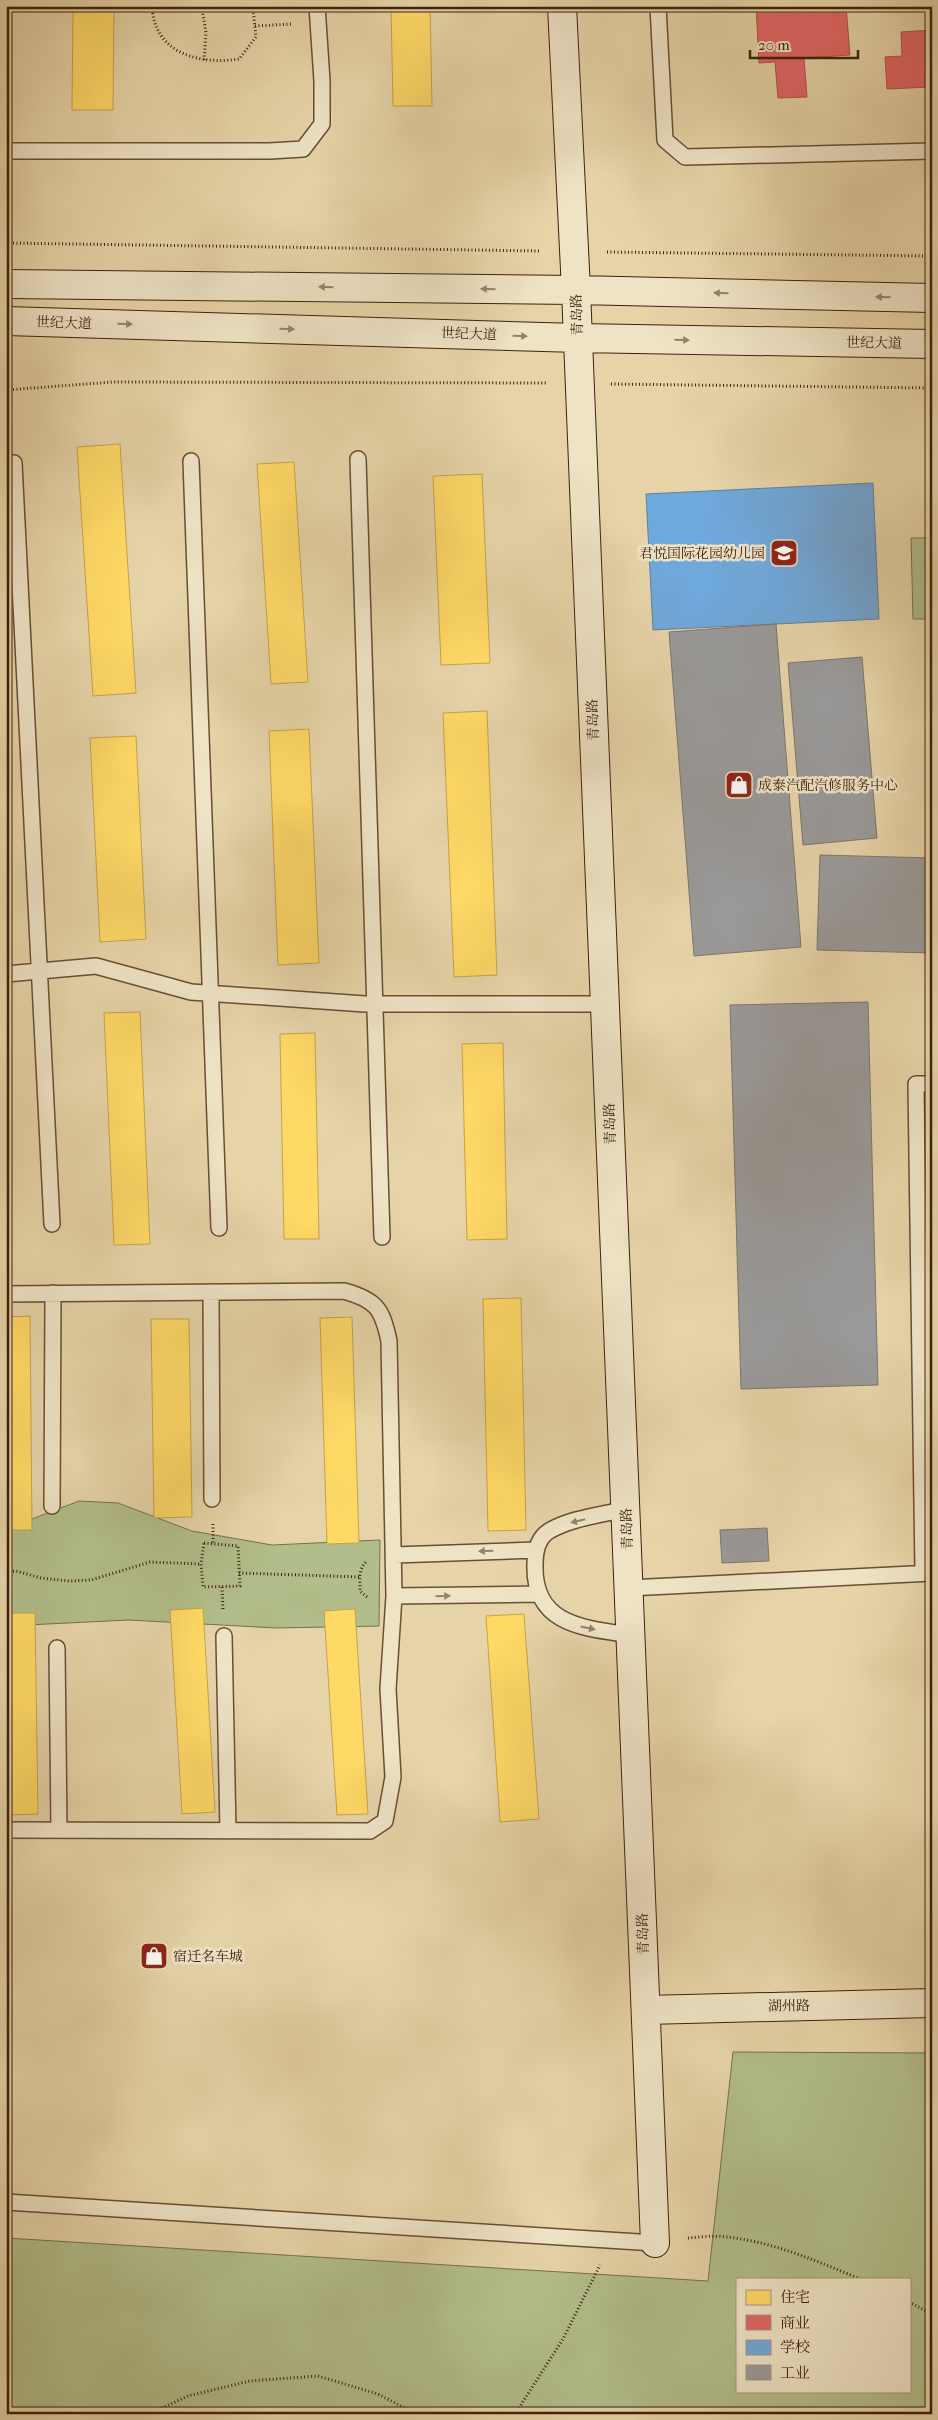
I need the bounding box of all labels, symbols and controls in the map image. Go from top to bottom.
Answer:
scale bar [750,28,858,60]
text: 20 m [758,36,790,54]
one-way arrow [317,283,333,291]
one-way arrow [480,285,496,293]
one-way arrow [712,289,728,297]
one-way arrow [875,293,891,301]
street label: 青岛路 [568,294,586,336]
street label: 世纪大道 [36,314,92,332]
one-way arrow [117,321,133,329]
one-way arrow [280,325,296,333]
street label: 世纪大道 [441,325,497,343]
one-way arrow [512,332,528,340]
street label: 世纪大道 [846,334,902,352]
one-way arrow [674,336,690,344]
school or university icon: 君悦国际花园幼儿园 [769,538,799,568]
place label: 君悦国际花园幼儿园 [639,545,765,562]
street label: 青岛路 [584,699,602,741]
shop icon: 成泰汽配汽修服务中心 [724,770,754,800]
place label: 成泰汽配汽修服务中心 [758,777,898,794]
street label: 青岛路 [601,1103,619,1145]
street label: 青岛路 [618,1508,636,1550]
one-way arrow [570,1517,586,1525]
one-way arrow [478,1547,494,1555]
one-way arrow [435,1592,451,1600]
one-way arrow [580,1624,595,1632]
street label: 青岛路 [634,1913,652,1955]
shop icon: 宿迁名车城 [139,1941,169,1971]
place label: 宿迁名车城 [173,1948,243,1965]
street label: 湖州路 [768,1997,810,2015]
legend [736,2278,910,2392]
text: 住宅 [780,2288,810,2306]
text: 商业 [780,2314,810,2332]
text: 学校 [780,2338,810,2356]
text: 工业 [780,2364,810,2382]

